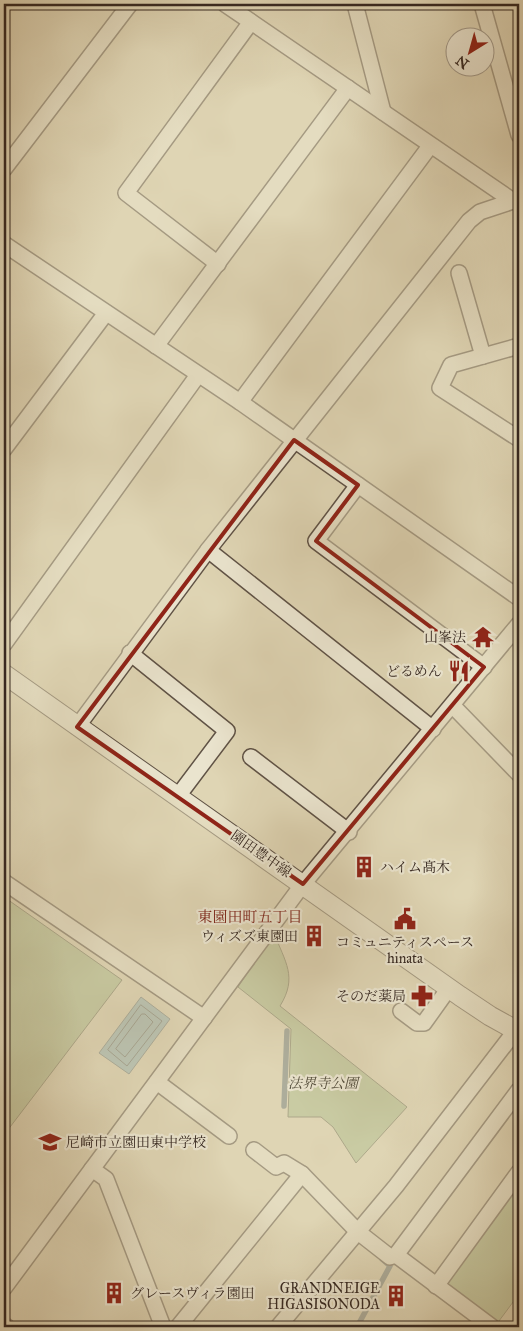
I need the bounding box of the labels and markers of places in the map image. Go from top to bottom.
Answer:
temple icon: 山峯法 [470,624,496,650]
place label: 山峯法 [424,629,466,646]
restaurant icon: どるめん [446,658,472,684]
place label: どるめん [386,663,442,680]
building icon: ハイム髙木 [351,854,377,880]
place label: ハイム髙木 [380,859,450,876]
public building icon: コミュニティスペース hinata [392,906,418,932]
building icon: ウィズズ東園田 [301,923,327,949]
place label: ウィズズ東園田 [201,928,298,945]
place label: コミュニティスペース hinata [336,934,474,967]
pharmacy icon: そのだ薬局 [409,983,435,1009]
place label: そのだ薬局 [336,988,406,1005]
school or university icon: 尼崎市立園田東中学校 [37,1129,63,1155]
place label: 尼崎市立園田東中学校 [66,1134,206,1151]
building icon: グレースヴィラ園田 [101,1280,127,1306]
place label: GRANDNEIGE HIGASISONODA [267,1280,381,1313]
building icon: GRANDNEIGE HIGASISONODA [383,1283,409,1309]
place label: グレースヴィラ園田 [130,1285,254,1302]

